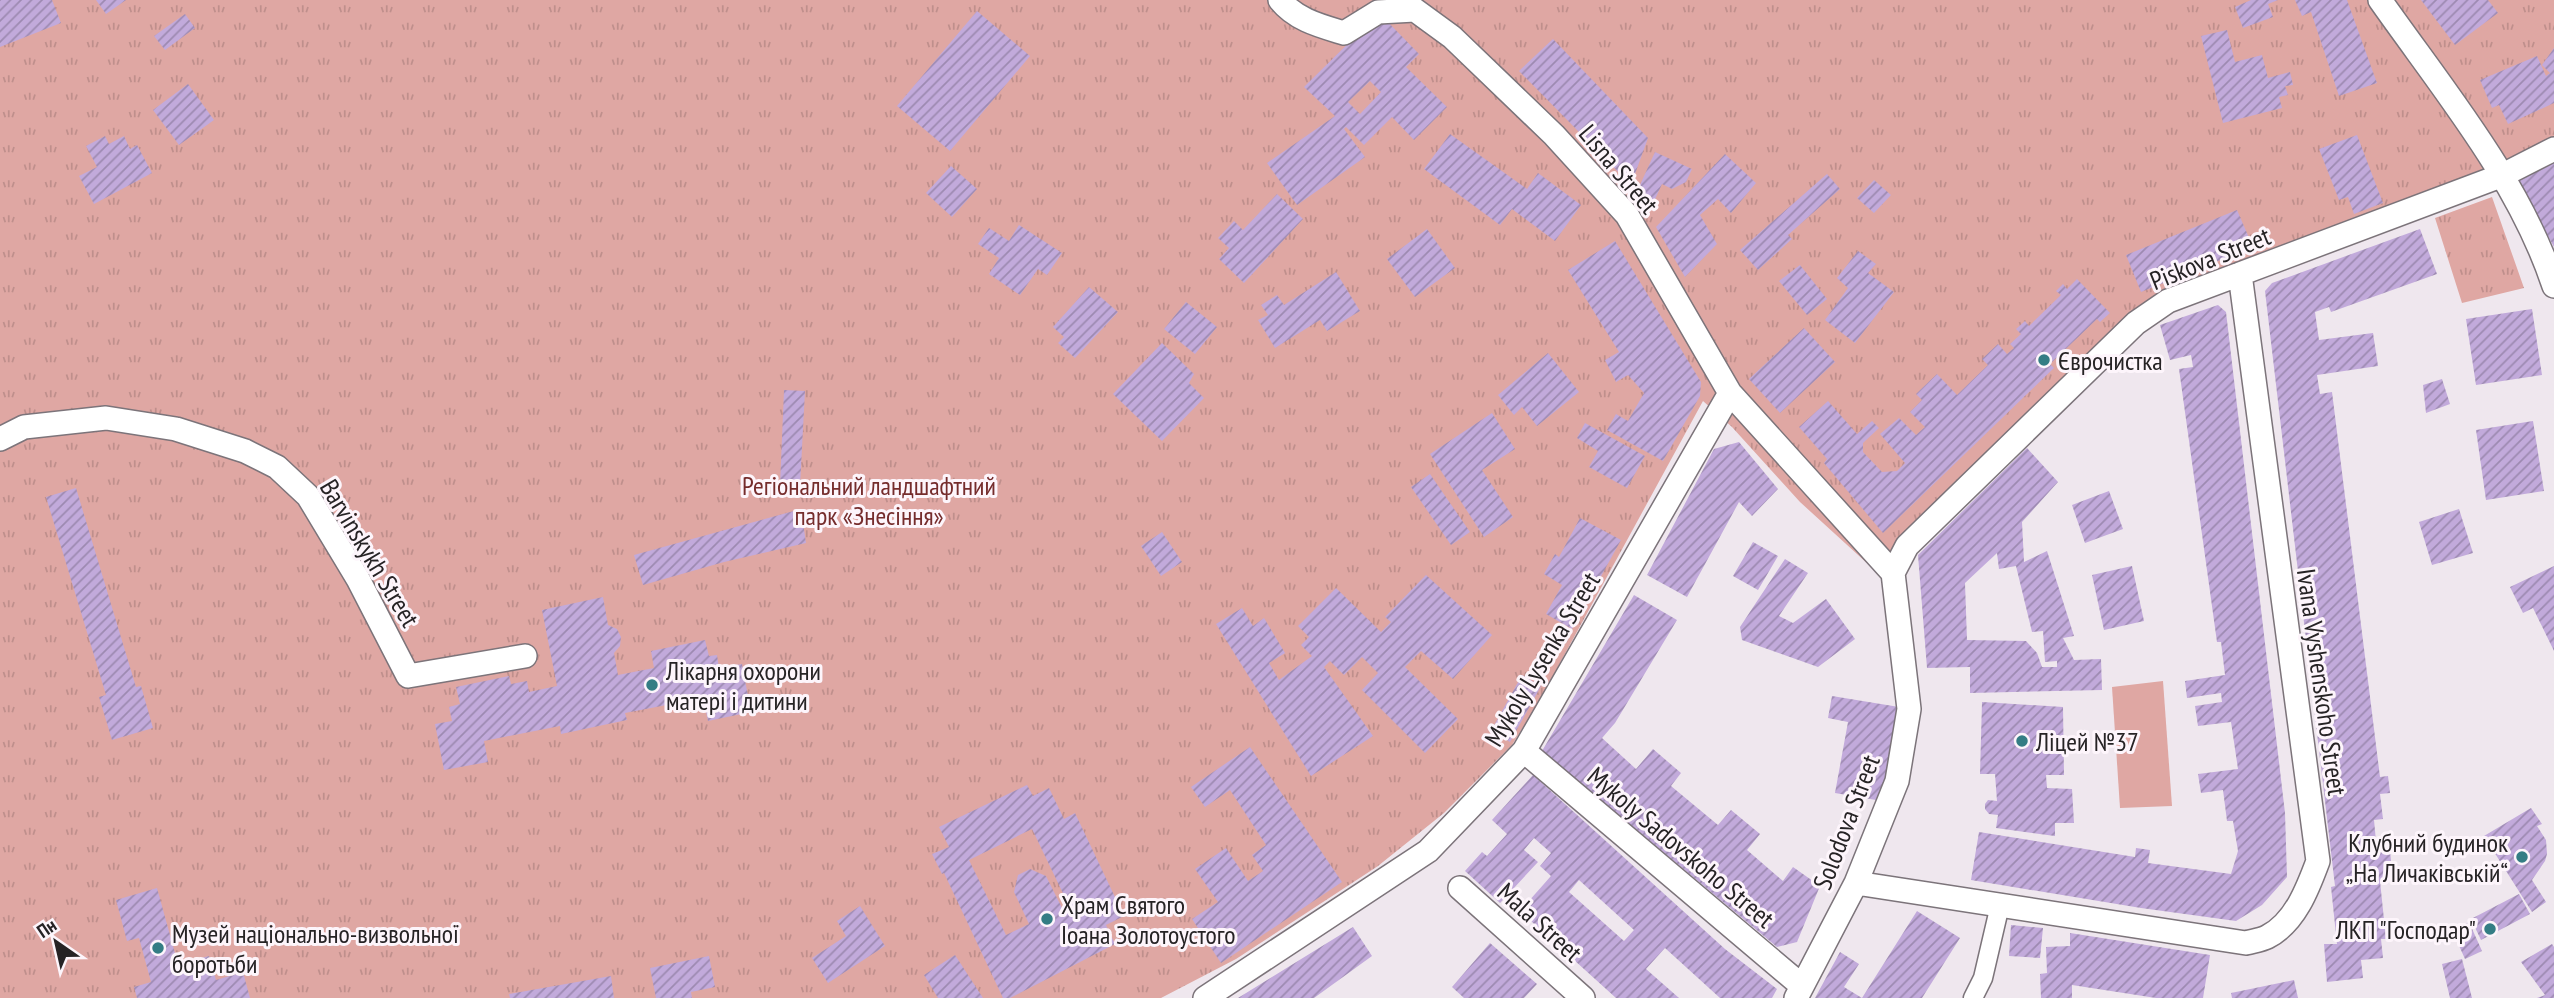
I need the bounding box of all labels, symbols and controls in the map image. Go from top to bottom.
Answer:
street label: Lisna Street [1572,118,1666,220]
street label: Piskova Street [2145,219,2275,297]
place label: Єврочистка [2058,344,2163,377]
marker: Єврочистка [2036,352,2052,368]
park label: Регіональний ландшафтний парк «Знесіння» [742,469,996,532]
street label: Barvinskykh Street [313,473,427,633]
street label: Mykoly Lysenka Street [1477,566,1607,752]
street label: Ivana Vyshenskoho Street [2290,566,2354,798]
place label: Лікарня охорони матері і дитини [665,654,821,717]
marker: Лікарня охорони матері і дитини [644,677,660,693]
place label: Ліцей №37 [2035,725,2139,758]
marker: Ліцей №37 [2014,733,2030,749]
street label: Solodova Street [1805,750,1887,894]
street label: Mykoly Sadovskoho Street [1581,759,1781,935]
place label: Клубний будинок „На Личаківській“ [2346,826,2508,889]
marker: Клубний будинок „На Личаківській“ [2514,849,2530,865]
street label: Mala Street [1491,875,1589,969]
place label: Храм Святого Іоана Золотоустого [1061,888,1235,951]
north arrow [21,907,91,977]
marker: Храм Святого Іоана Золотоустого [1039,911,1055,927]
text: Пн [32,913,61,943]
place label: ЛКП "Господар" [2335,913,2476,946]
place label: Музей національно-визвольної боротьби [172,917,459,980]
marker: ЛКП "Господар" [2482,921,2498,937]
marker: Музей національно-визвольної боротьби [150,940,166,956]

